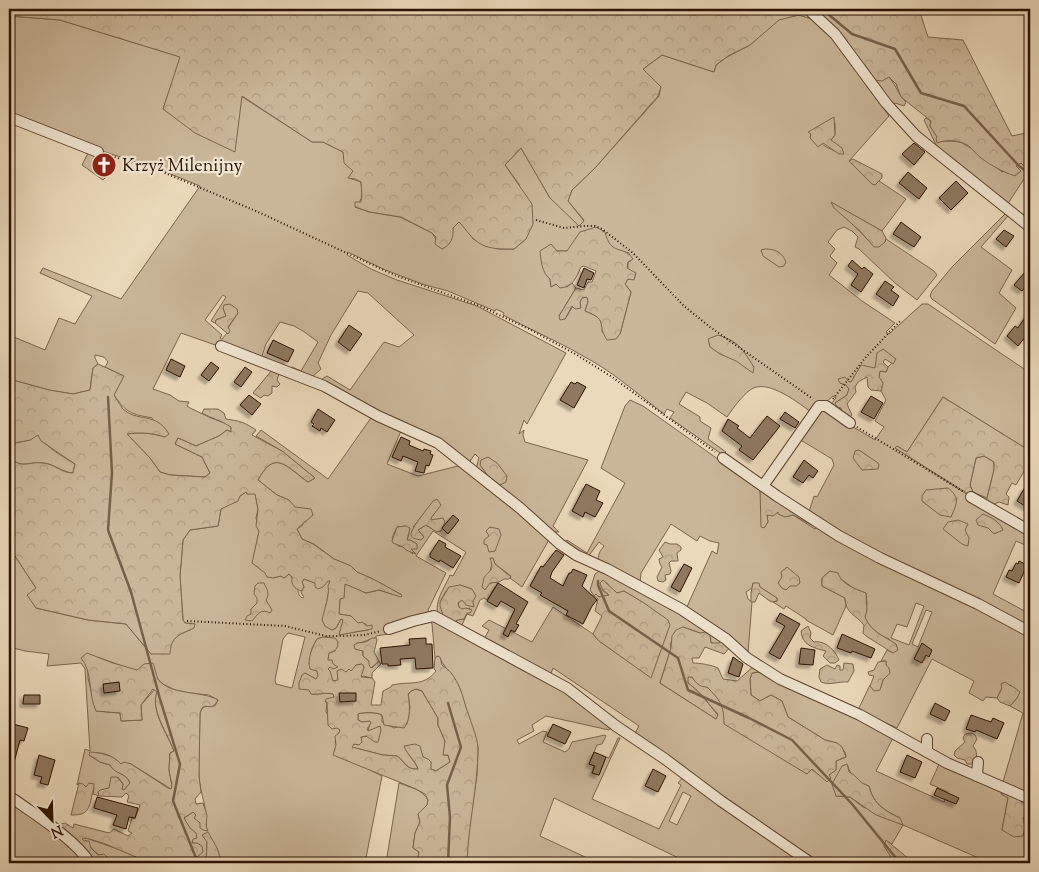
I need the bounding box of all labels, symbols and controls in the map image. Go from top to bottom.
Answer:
church icon: Krzyż Milenijny [91,152,117,178]
place label: Krzyż Milenijny [122,154,243,180]
north arrow [28,794,78,844]
text: N [47,819,65,842]

